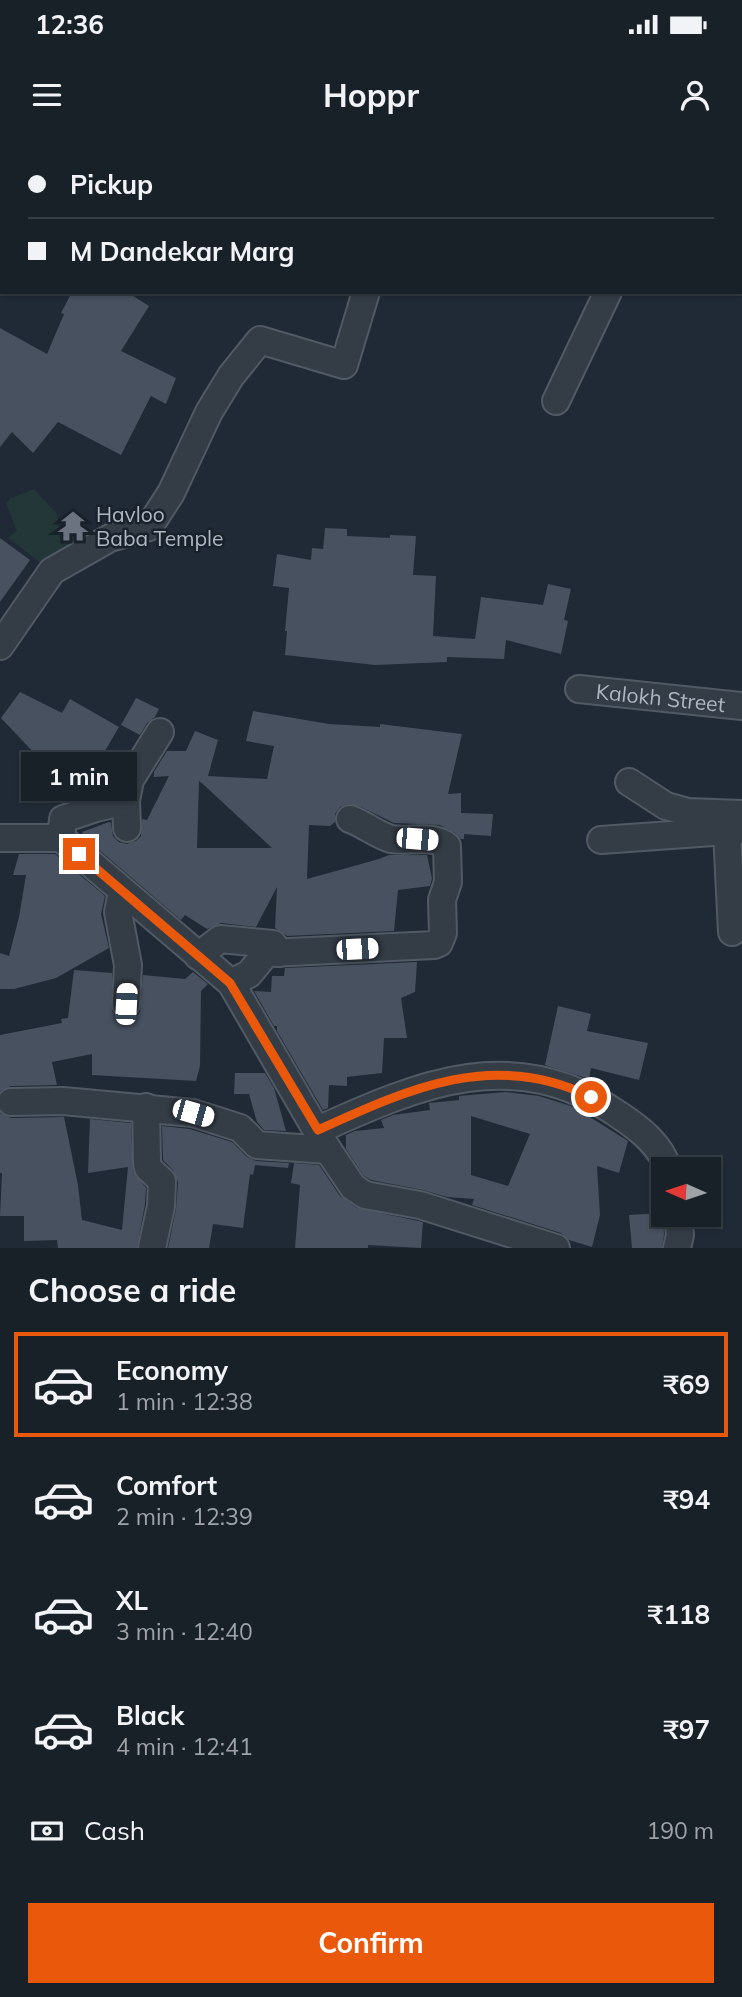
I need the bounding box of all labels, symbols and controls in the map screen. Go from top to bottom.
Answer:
text: 12:36 [35,8,104,41]
text: Hoppr [323,75,419,115]
icon: menu [28,76,66,114]
icon: person [676,76,714,114]
text: Pickup [70,168,153,201]
text: M Dandekar Marg [70,235,294,268]
place label: Havloo Baba Temple [96,501,224,551]
temple icon: Havloo Baba Temple [56,509,90,543]
street label: Kalokh Street [595,678,726,717]
callout: 1 min [21,752,137,802]
text: 1 min [49,762,109,791]
car [396,827,439,851]
route end [63,838,95,870]
car [336,937,379,961]
car [115,982,138,1026]
route start [575,1081,607,1113]
car [170,1097,217,1129]
north arrow [651,1157,721,1227]
map controls [651,1157,721,1227]
text: Choose a ride [28,1270,236,1310]
icon: car [32,1353,95,1416]
text: Economy [116,1354,228,1387]
text: ₹69 [663,1368,710,1401]
text: 1 min · 12:38 [116,1387,253,1416]
icon: car [32,1468,95,1531]
text: Comfort [116,1469,217,1502]
text: ₹94 [663,1483,710,1516]
text: 2 min · 12:39 [116,1502,253,1531]
icon: car [32,1583,95,1646]
text: XL [116,1584,148,1617]
text: ₹118 [648,1598,710,1631]
text: 3 min · 12:40 [116,1617,253,1646]
icon: car [32,1698,95,1761]
text: Black [116,1699,184,1732]
text: ₹97 [663,1713,710,1746]
text: 4 min · 12:41 [116,1732,253,1761]
icon: cash [28,1812,66,1850]
text: Cash [84,1814,145,1847]
text: 190 m [646,1816,714,1845]
button: Confirm [28,1903,714,1983]

